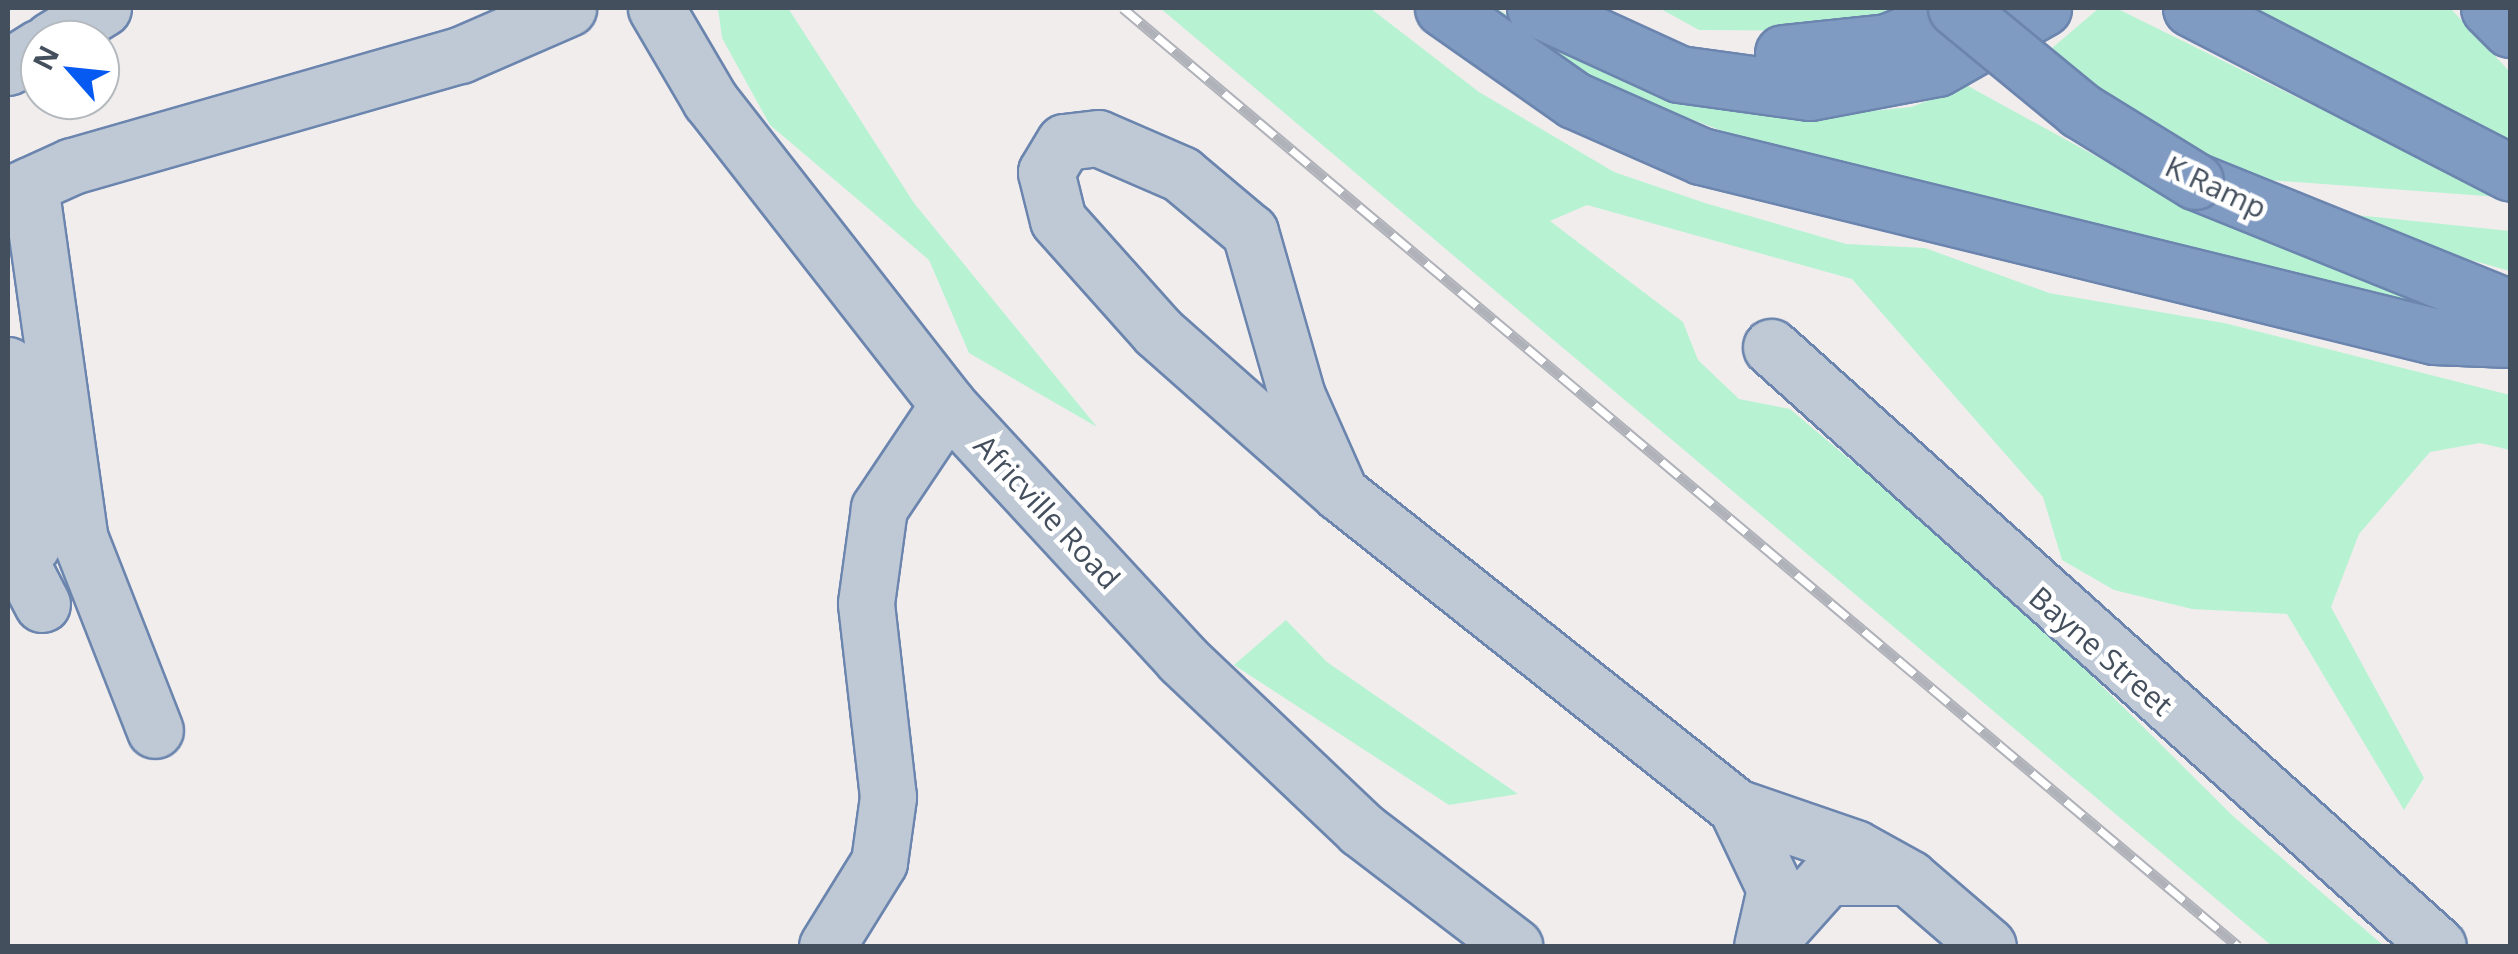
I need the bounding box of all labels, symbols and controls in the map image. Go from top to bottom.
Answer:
north arrow [20,20,120,120]
text: N [23,39,67,76]
street label: K Ramp [2160,148,2272,226]
street label: Africville Road [967,428,1127,596]
street label: Bayne Street [2022,579,2180,723]

